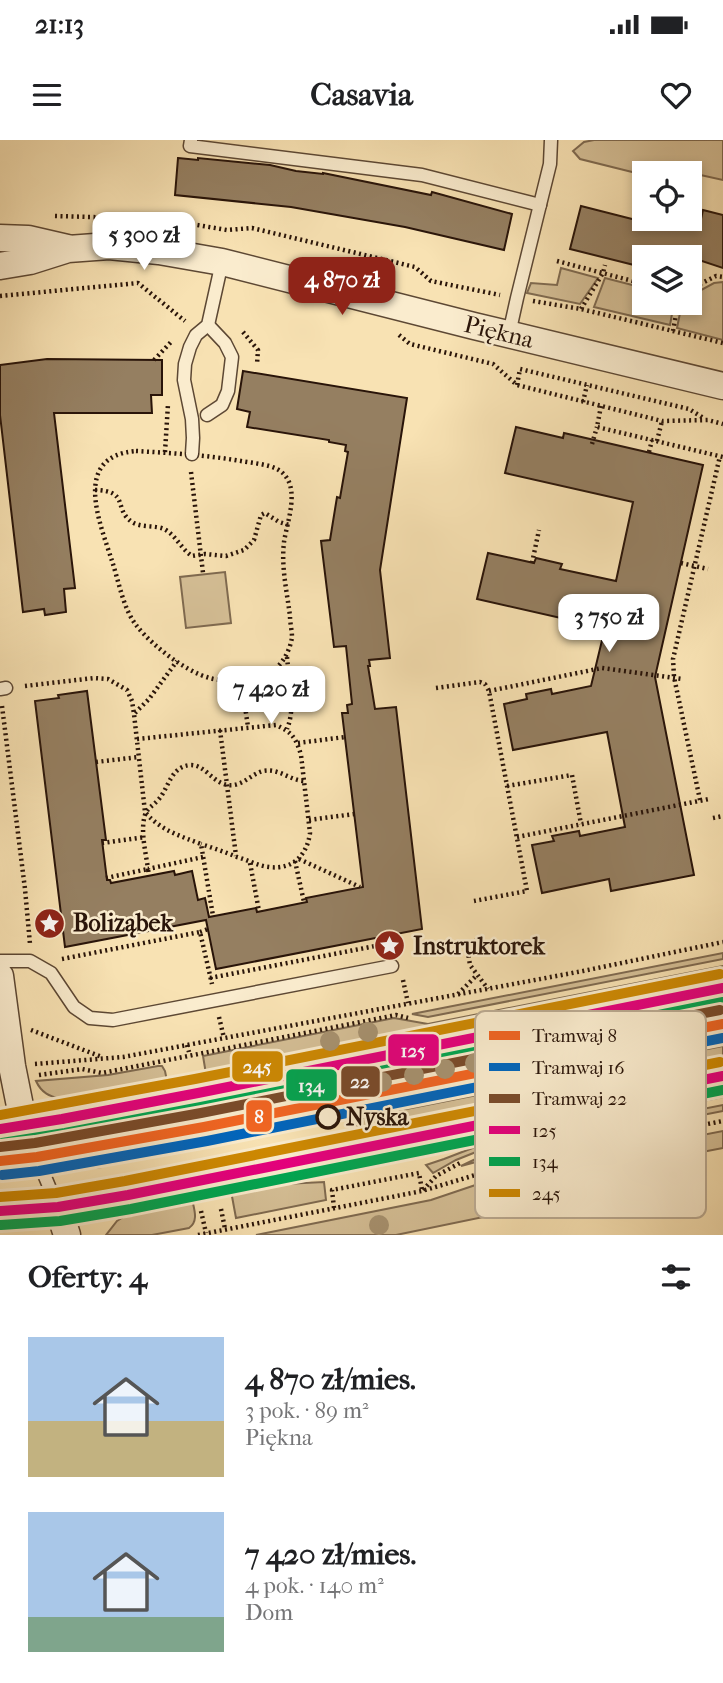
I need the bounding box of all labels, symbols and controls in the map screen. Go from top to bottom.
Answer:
text: 21:13 [35,9,84,40]
icon: menu [28,76,66,114]
text: Casavia [310,76,413,113]
icon: heart [657,76,695,114]
map controls [632,161,702,315]
button: locate [632,161,702,231]
pin: 5 300 zł [72,212,216,272]
text: 5 300 zł [108,221,180,248]
button: layers [632,245,702,315]
pin: 4 870 zł [270,258,414,317]
text: 4 870 zł [304,266,380,293]
street label: Piękna [461,310,537,355]
pin: 3 750 zł [537,594,681,654]
text: 3 750 zł [574,603,644,630]
pin: 7 420 zł [199,666,343,726]
text: 7 420 zł [233,675,309,702]
place icon: Boliząbek [33,906,67,940]
place label: Boliząbek [73,909,173,938]
place icon: Instruktorek [373,929,407,963]
place label: Instruktorek [413,932,545,960]
legend [475,1011,706,1218]
text: Tramwaj 8 [532,1025,617,1047]
line badge: 125 [387,1033,440,1067]
text: 125 [401,1040,425,1062]
line badge: 245 [231,1050,284,1083]
text: 245 [243,1056,271,1078]
text: Tramwaj 16 [532,1057,625,1079]
line badge: 22 [340,1065,381,1098]
line badge: 134 [285,1068,338,1102]
text: 22 [350,1071,370,1093]
text: 134 [298,1075,325,1097]
text: Tramwaj 22 [532,1088,627,1110]
line badge: 8 [245,1099,273,1133]
place label: Nyska [346,1103,410,1131]
marker: Nyska [316,1105,340,1129]
text: 8 [254,1106,264,1128]
text: 125 [532,1120,557,1142]
text: 134 [532,1151,559,1173]
text: 245 [532,1183,561,1205]
icon: filters [657,1258,695,1296]
text: Oferty: 4 [28,1260,147,1295]
text: 4 870 zł/mies. [245,1362,416,1397]
icon: home [84,1365,168,1449]
text: 3 pok. · 89 m² [245,1397,369,1424]
text: Piękna [245,1424,313,1451]
text: 7 420 zł/mies. [245,1537,416,1572]
icon: home [84,1540,168,1624]
text: 4 pok. · 140 m² [245,1572,384,1599]
text: Dom [245,1599,293,1626]

